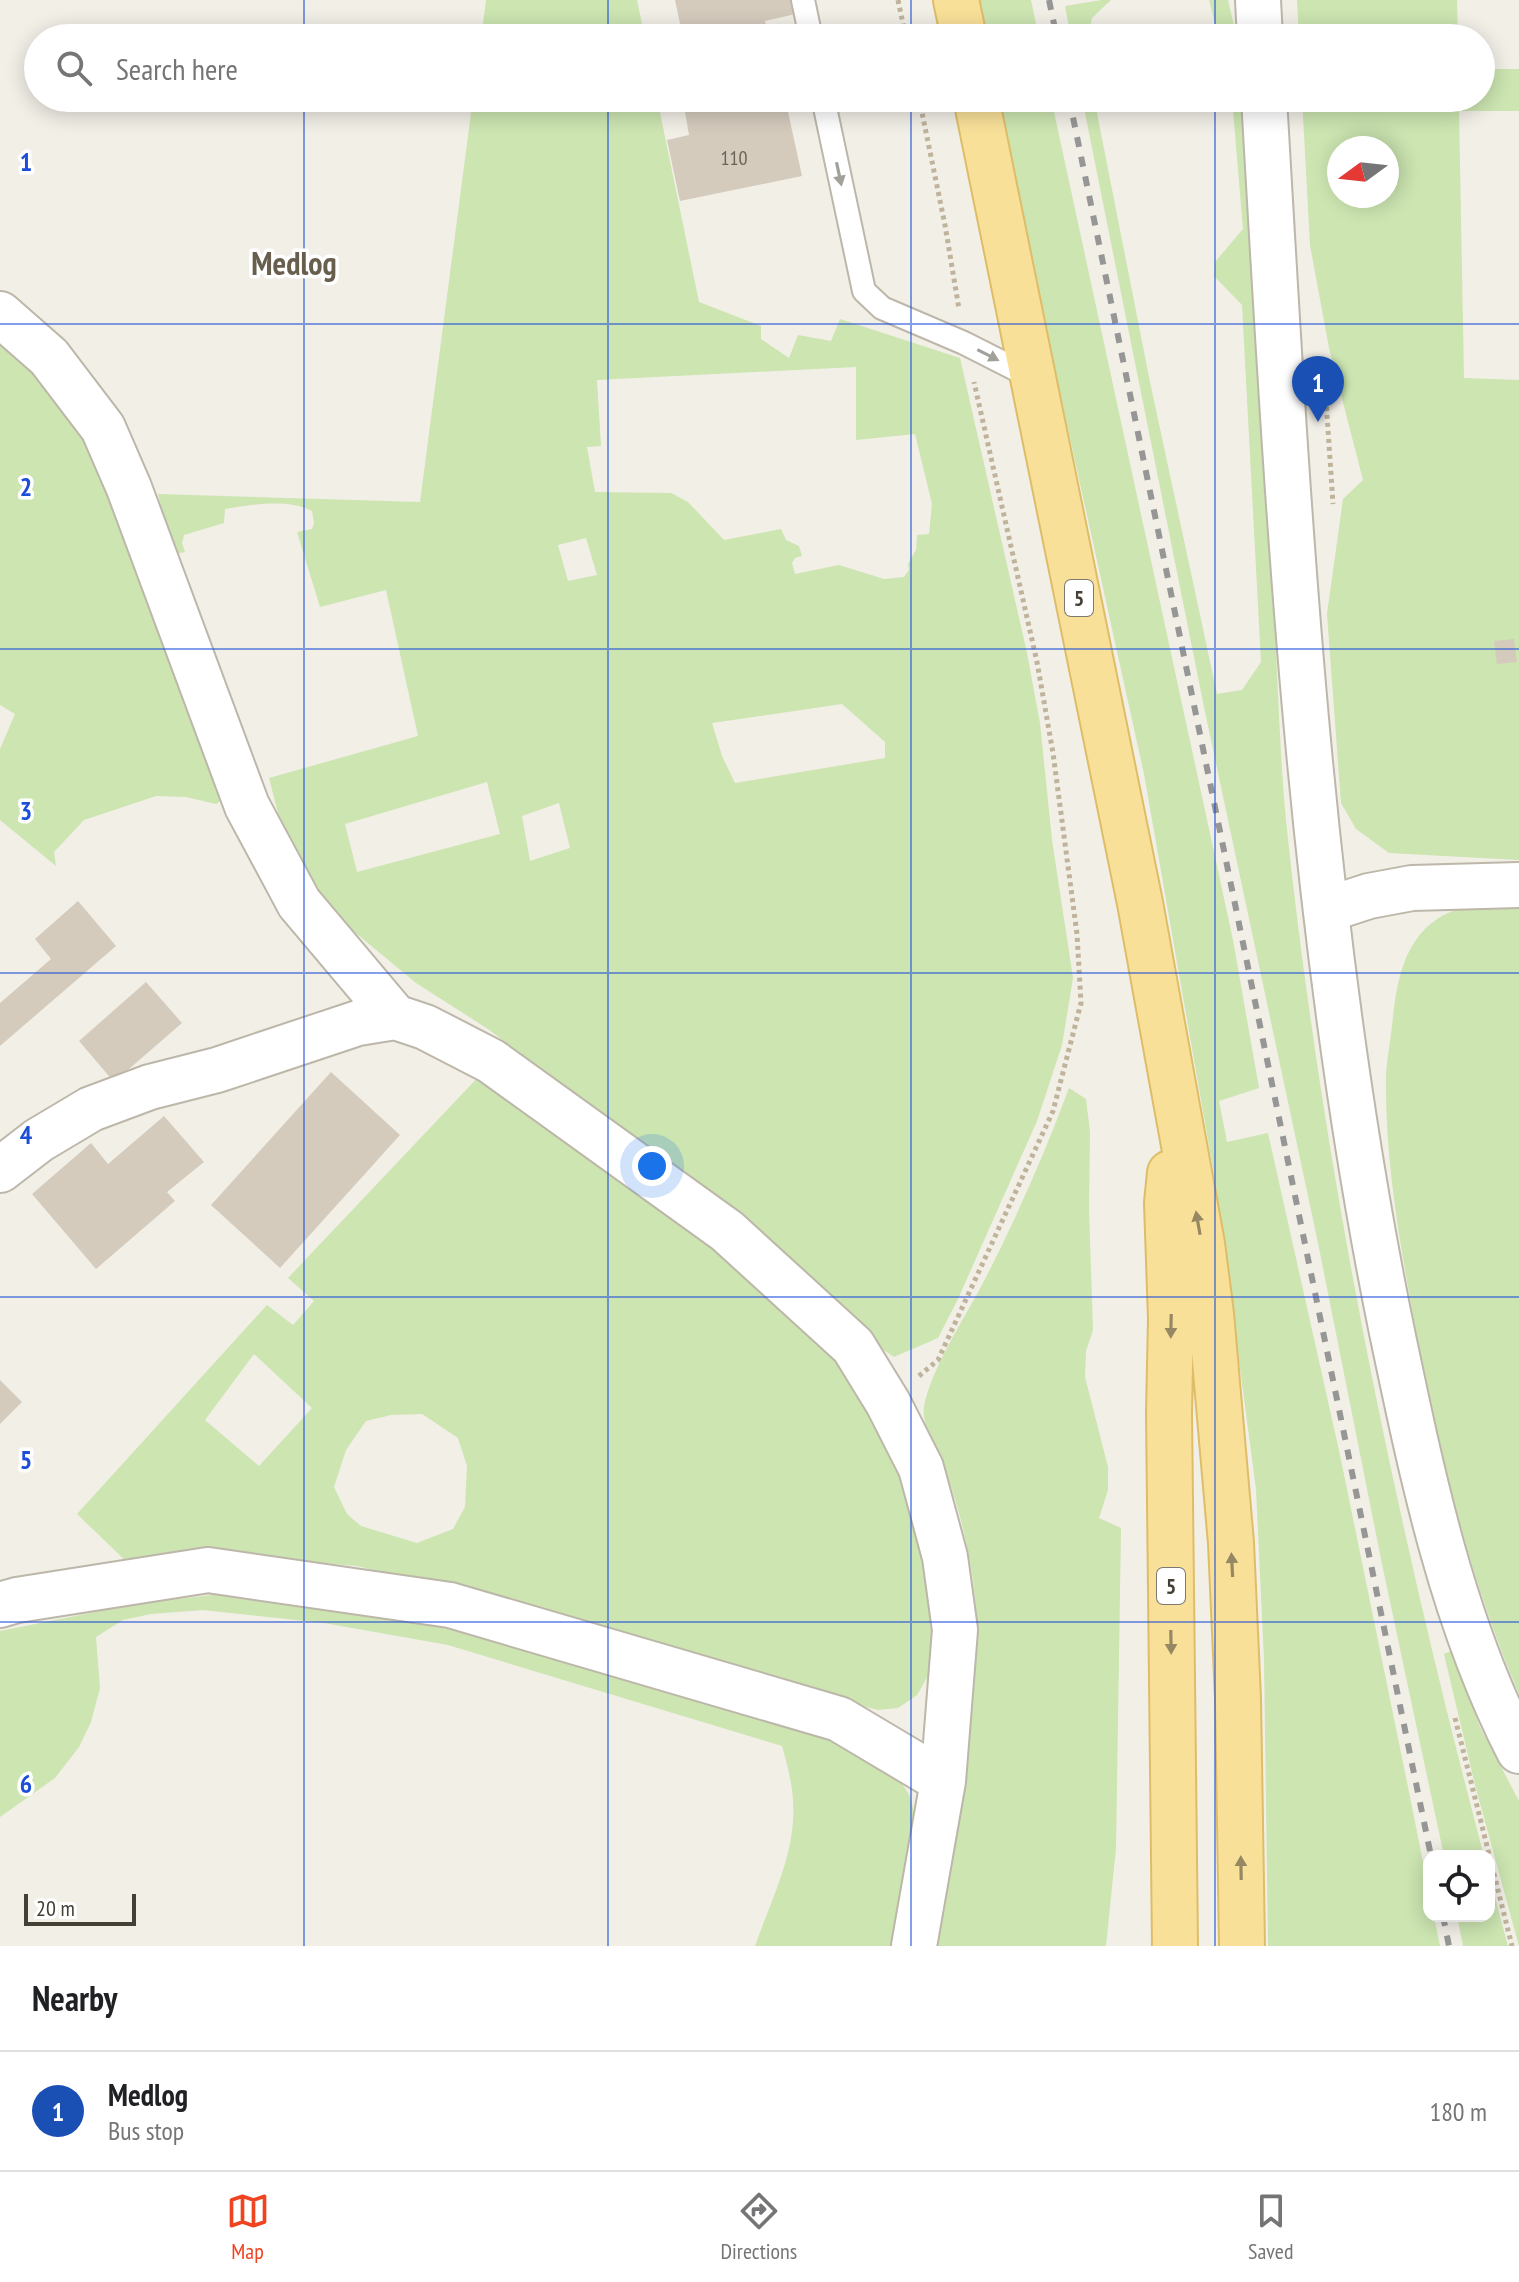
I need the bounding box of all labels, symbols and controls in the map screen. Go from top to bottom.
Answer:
search box [24,24,1495,112]
icon: search [52,46,96,90]
text: Search here [116,49,238,88]
north arrow [1327,136,1399,208]
text: 1 [20,145,32,178]
house number: 110 [721,145,748,171]
one-way arrow [833,162,846,187]
district label: Medlog [251,242,337,284]
one-way arrow [976,348,999,362]
pin: 1 [1292,356,1344,422]
text: 2 [20,470,32,503]
road number: 5 [1065,580,1093,616]
text: 3 [20,794,32,827]
text: 4 [20,1118,33,1151]
your location [632,1146,672,1186]
one-way arrow [1192,1210,1204,1235]
one-way arrow [1165,1314,1177,1339]
text: 5 [20,1443,32,1476]
one-way arrow [1226,1552,1239,1577]
road number: 5 [1157,1568,1185,1604]
one-way arrow [1165,1630,1177,1655]
text: 6 [20,1767,32,1800]
map controls [1423,1850,1495,1922]
button: locate [1423,1850,1495,1922]
one-way arrow [1235,1855,1248,1880]
scale bar [24,1890,136,1926]
text: 20 m [36,1894,75,1922]
text: Nearby [32,1976,117,2020]
text: Medlog [108,2075,188,2114]
text: 1 [52,2095,64,2128]
text: 180 m [1429,2095,1487,2128]
text: Bus stop [108,2114,184,2147]
tab: Map [226,2189,270,2265]
tab: Directions [721,2189,797,2265]
tab: Saved [1248,2189,1293,2265]

